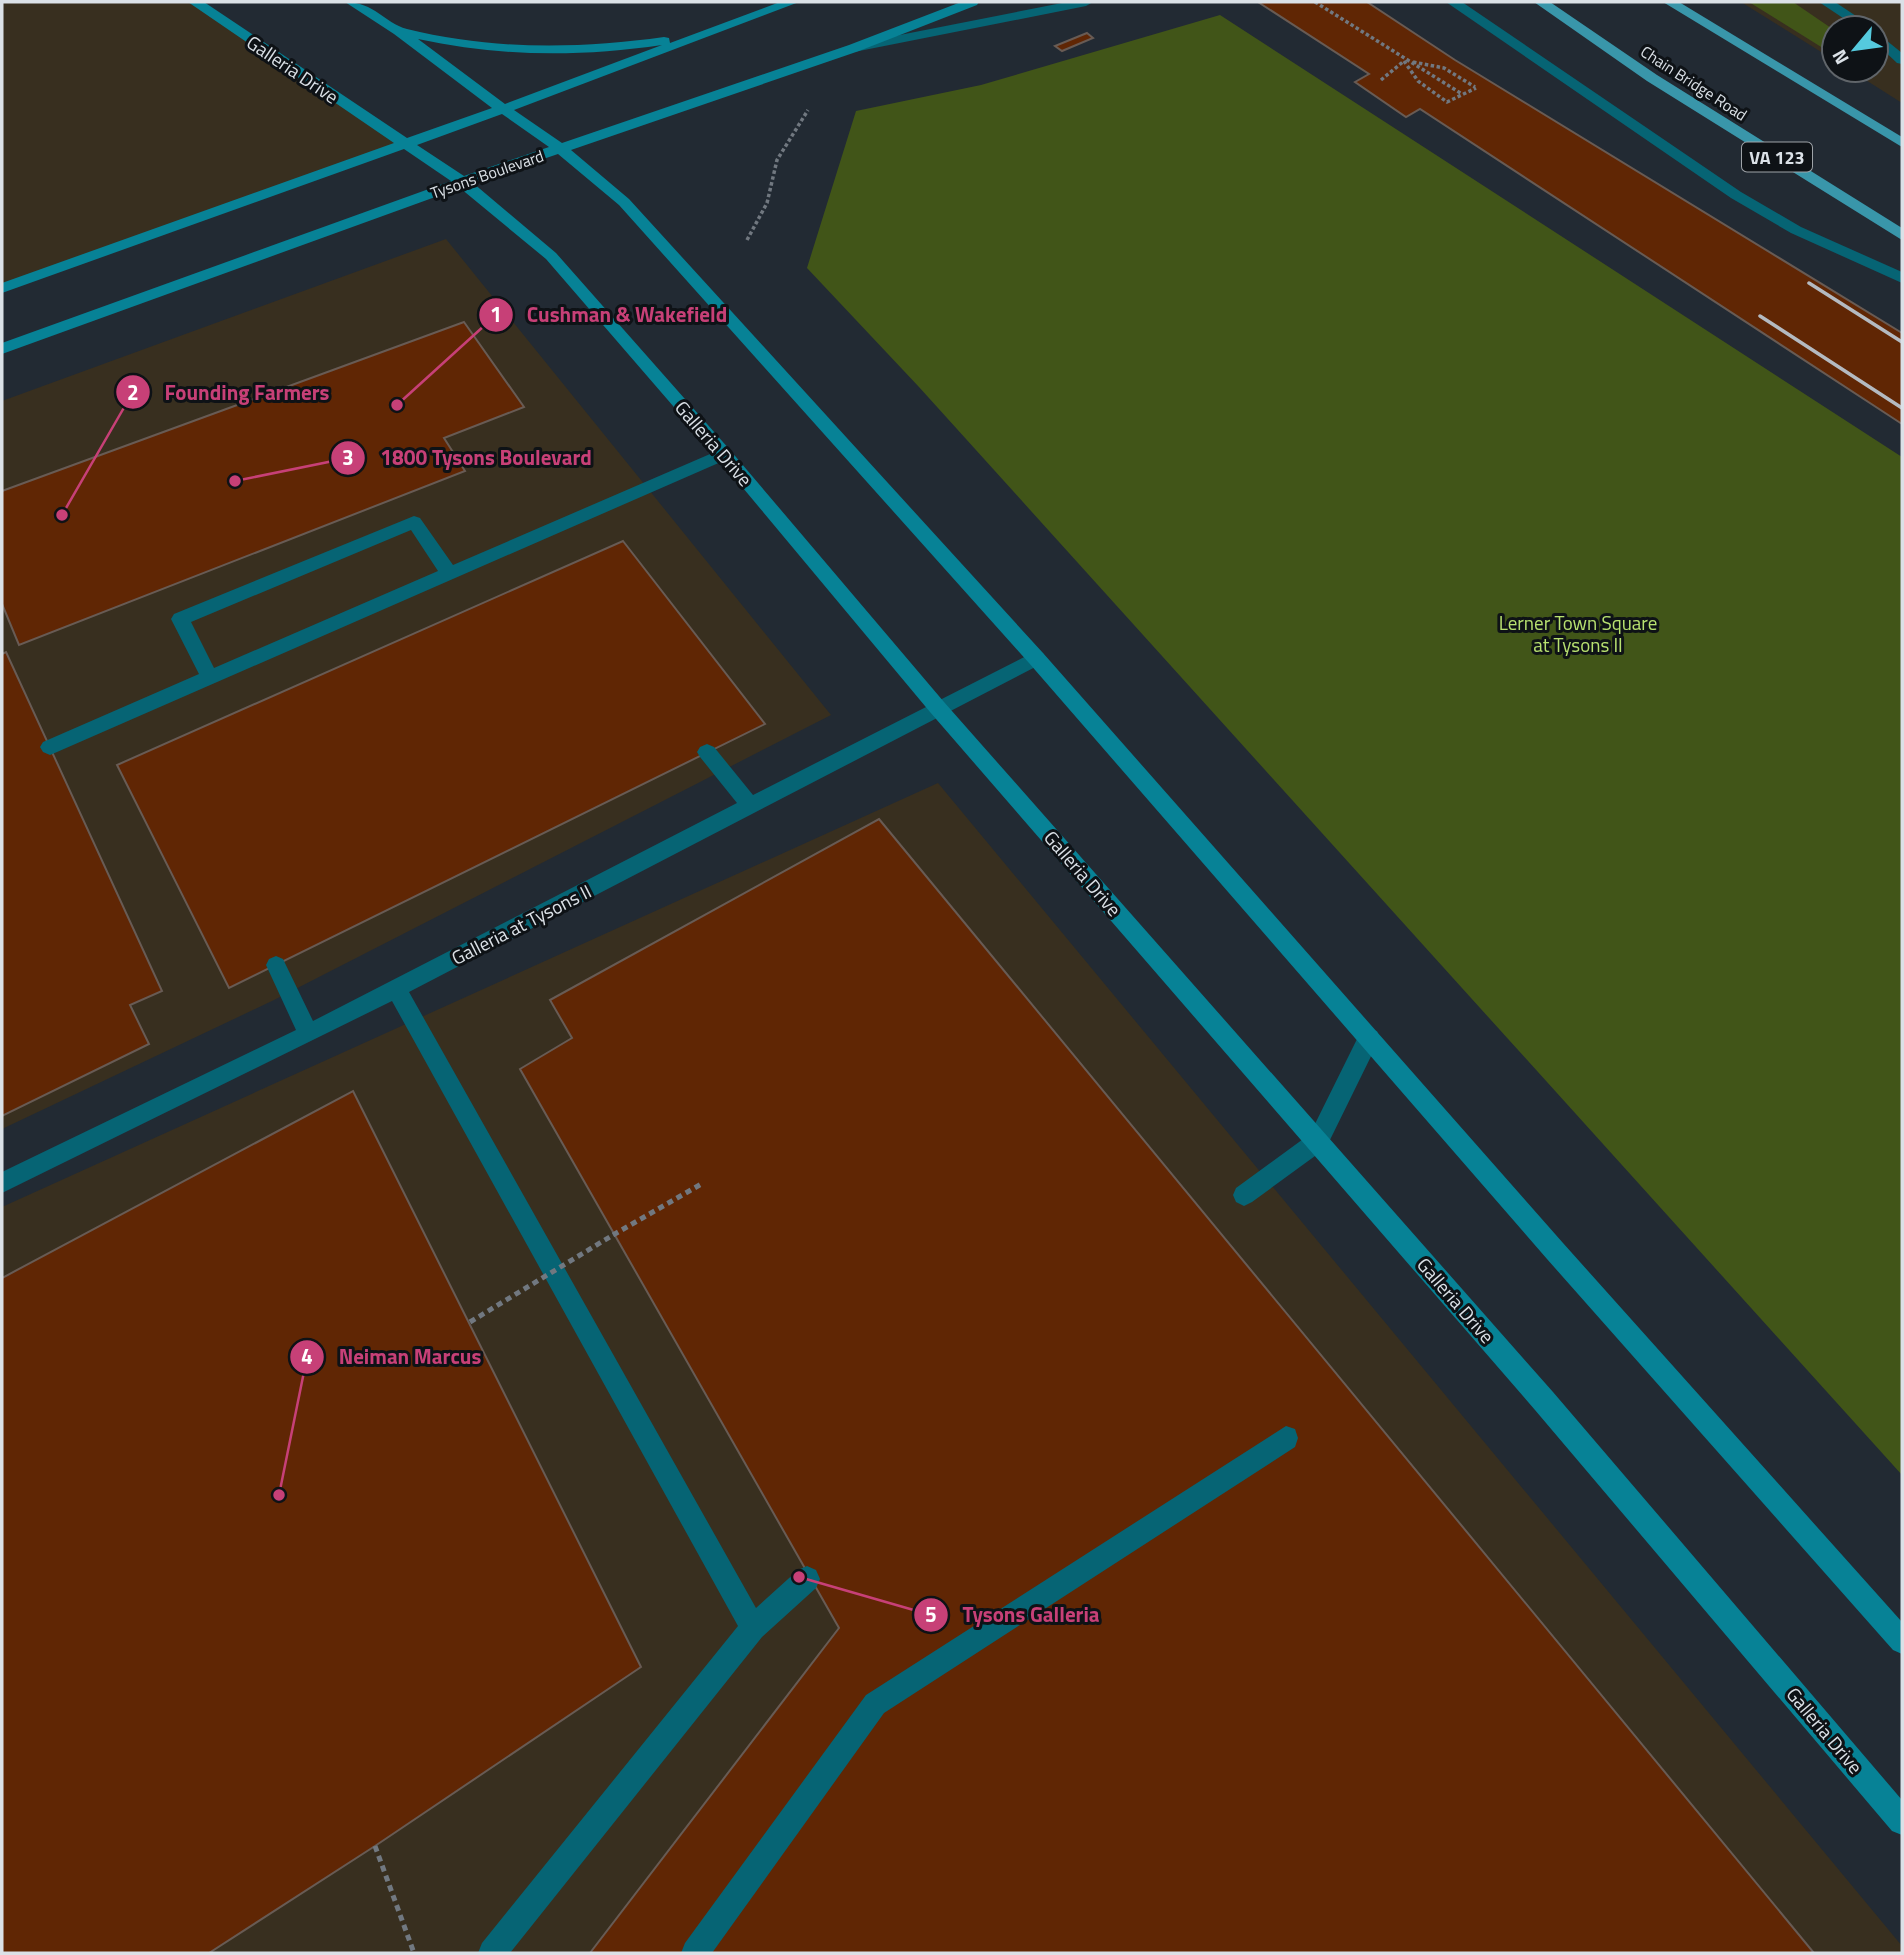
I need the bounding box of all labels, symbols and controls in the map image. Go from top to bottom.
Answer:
north arrow [1820,14,1890,84]
street label: Galleria Drive [241,27,345,111]
street label: Chain Bridge Road [1636,40,1752,126]
text: N [1824,45,1856,70]
road number: VA 123 [1742,142,1812,172]
street label: Tysons Boulevard [427,143,547,205]
callout: Cushman & Wakefield [478,294,741,336]
text: 1 [490,298,502,330]
text: Cushman & Wakefield [527,298,727,330]
callout: Founding Farmers [115,371,343,413]
text: 2 [127,376,139,408]
text: Founding Farmers [165,376,330,408]
street label: Galleria Drive [668,394,760,492]
callout: 1800 Tysons Boulevard [331,437,605,479]
text: 3 [342,441,354,473]
text: 1800 Tysons Boulevard [380,441,592,473]
park label: Lerner Town Square at Tysons II [1499,608,1657,659]
street label: Galleria Drive [1037,824,1129,922]
street label: Galleria at Tysons II [446,876,596,972]
street label: Galleria Drive [1410,1251,1502,1349]
callout: Neiman Marcus [289,1336,495,1378]
text: 4 [301,1340,313,1372]
text: Neiman Marcus [339,1340,481,1372]
callout: Tysons Galleria [913,1594,1113,1636]
text: 5 [925,1598,937,1630]
text: Tysons Galleria [962,1598,1100,1630]
street label: Galleria Drive [1780,1680,1870,1780]

